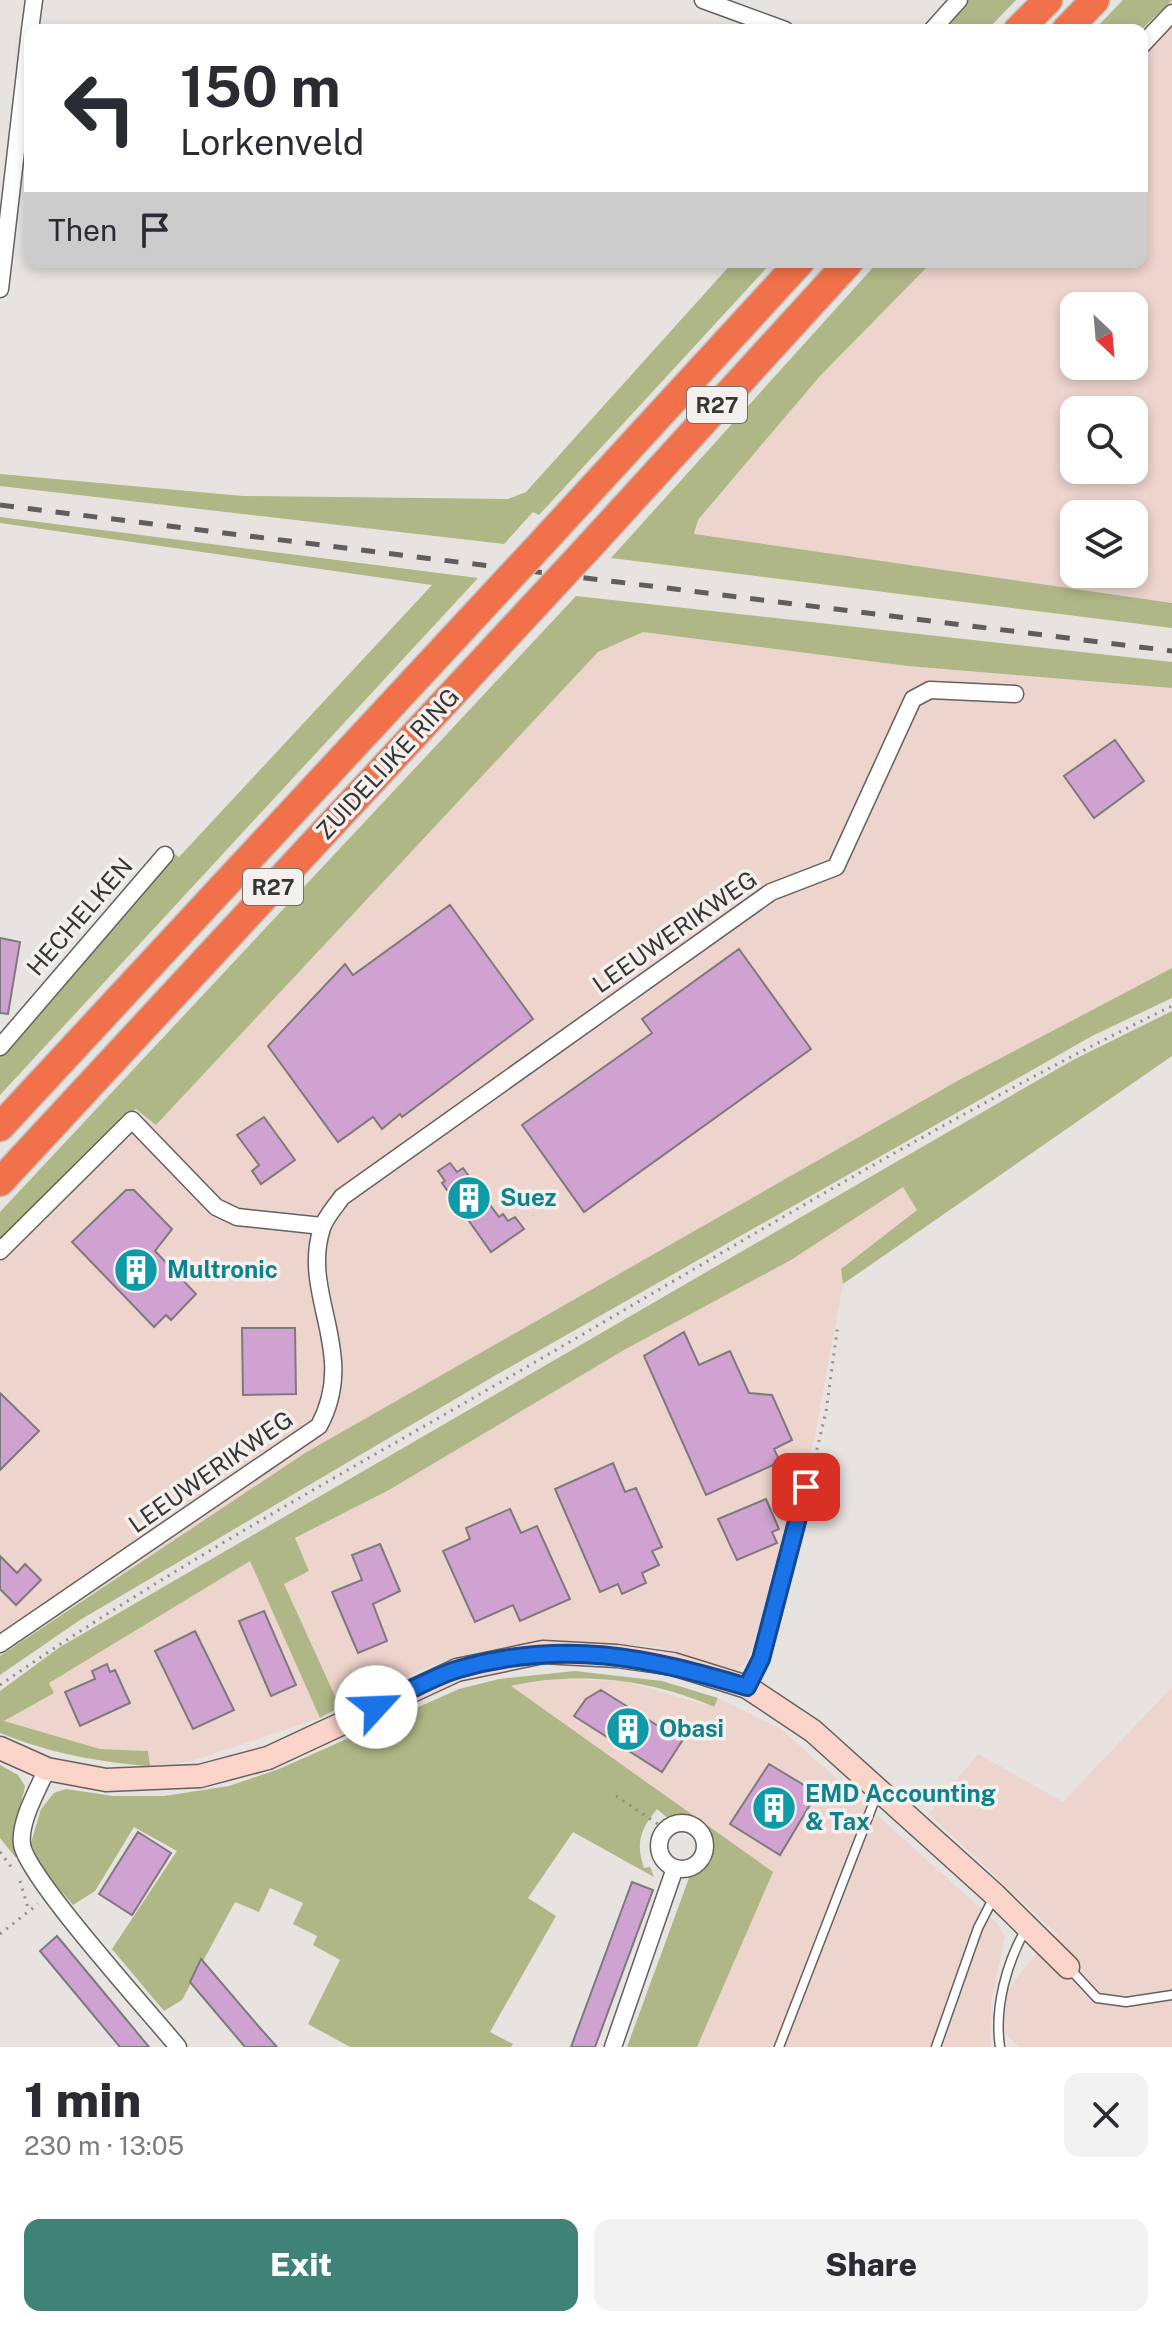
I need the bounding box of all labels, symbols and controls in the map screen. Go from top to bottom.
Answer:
text: 150 m [180,54,341,120]
icon: left [48,56,152,160]
text: Lorkenveld [180,121,364,163]
icon: arrive [133,208,177,252]
text: Then [48,212,117,248]
north arrow [1060,292,1148,380]
map controls [1060,292,1148,588]
road number: R27 [687,387,747,423]
button: search [1060,396,1148,484]
button: layers [1060,500,1148,588]
street label: ZUIDELIJKE RING [310,682,464,845]
street label: HECHELKEN [21,852,138,981]
street label: LEEUWERIKWEG [587,864,762,998]
road number: R27 [243,869,303,905]
building icon: Suez [445,1174,493,1222]
place label: Suez [500,1183,556,1211]
building icon: Multronic [112,1246,160,1294]
place label: Multronic [167,1255,278,1283]
street label: LEEUWERIKWEG [123,1404,298,1538]
pin [772,1453,840,1521]
icon: arrive [784,1465,828,1509]
position arrow [334,1665,418,1749]
building icon: Obasi [604,1705,652,1753]
place label: Obasi [659,1714,724,1742]
place label: EMD Accounting & Tax [805,1779,996,1835]
building icon: EMD Accounting & Tax [750,1784,798,1832]
text: 1 min [24,2071,141,2128]
button: close [1064,2073,1148,2157]
text: 230 m · 13:05 [24,2130,184,2161]
button: Exit [24,2219,578,2311]
button: Share [594,2219,1148,2311]

